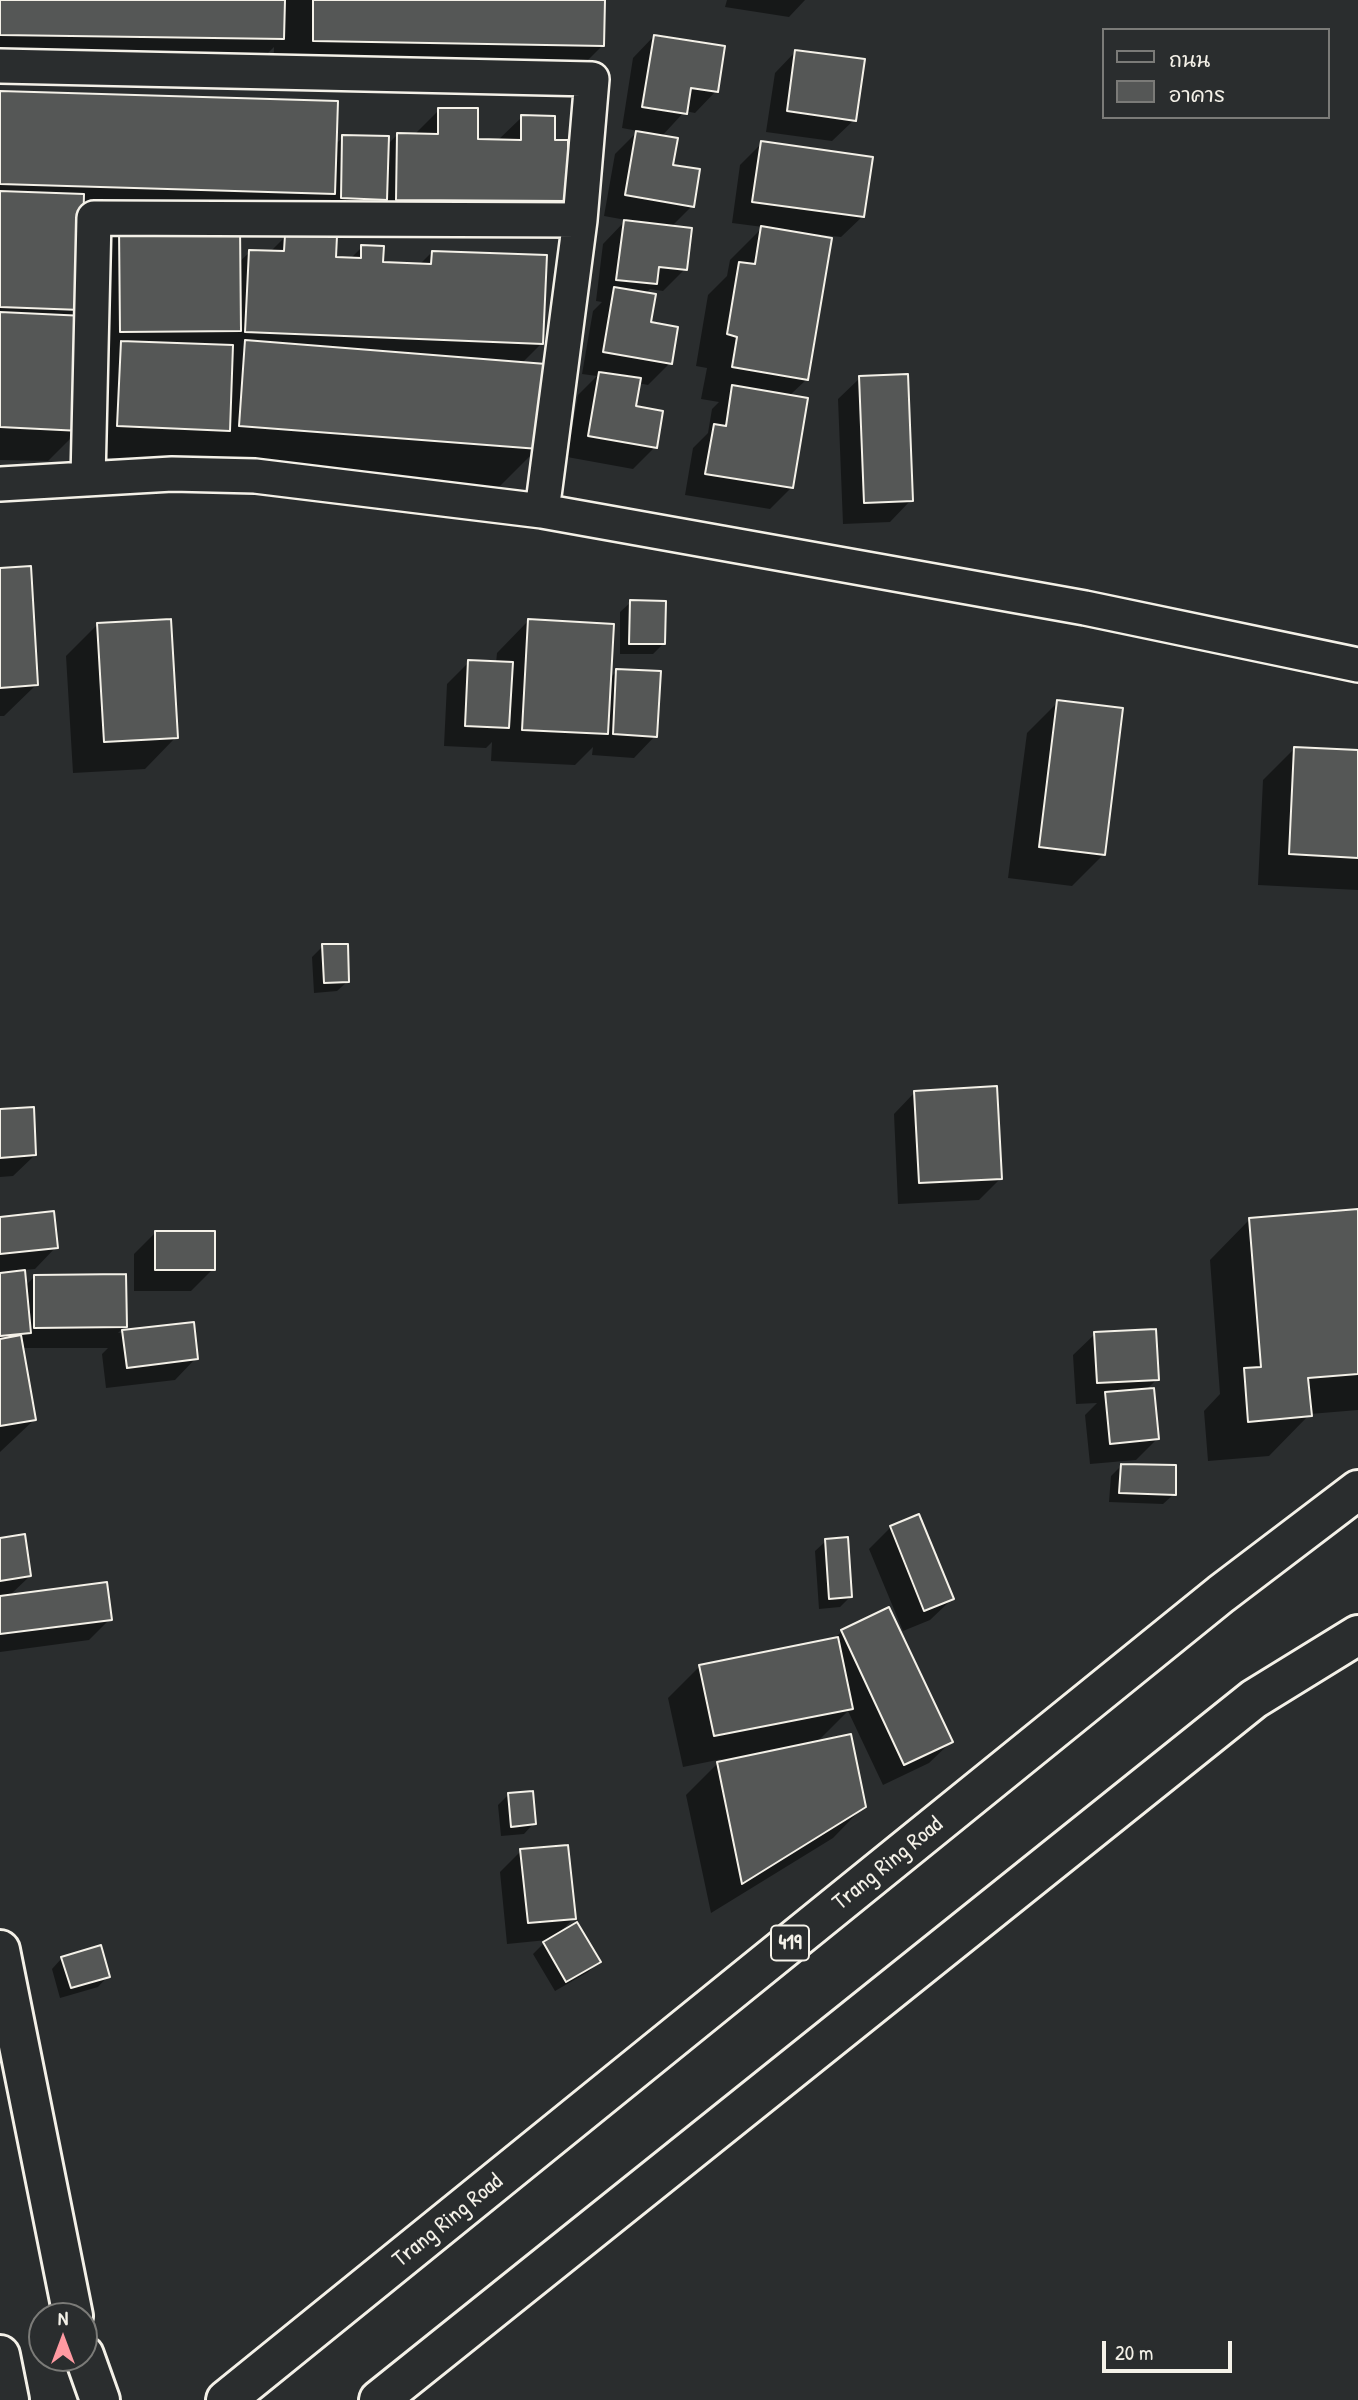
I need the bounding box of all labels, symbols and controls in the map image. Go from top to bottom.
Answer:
legend [1102,28,1330,119]
text: ถนน [1169,45,1210,74]
text: อาคาร [1169,80,1225,109]
street label: Trang Ring Road [827,1811,949,1917]
road number: 419 [771,1926,809,1960]
street label: Trang Ring Road [387,2168,509,2274]
north arrow [28,2302,98,2372]
text: N [58,2305,68,2331]
scale bar [1106,2326,1236,2370]
text: 20 m [1115,2338,1153,2367]

